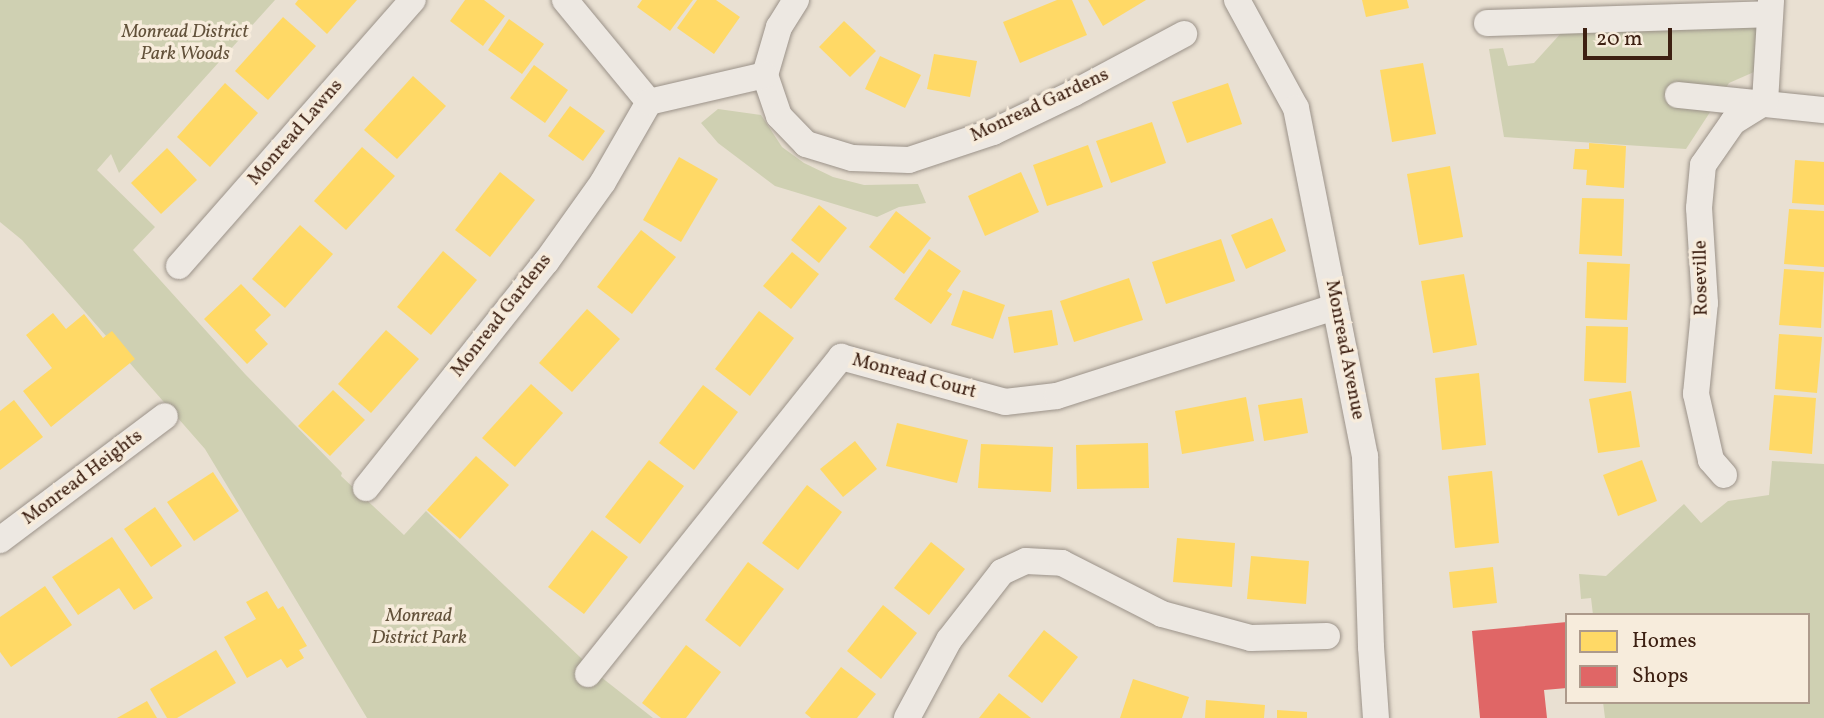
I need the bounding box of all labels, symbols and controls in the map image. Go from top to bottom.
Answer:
scale bar [1586,14,1675,58]
park label: Monread District Park Woods [122,22,248,66]
text: 20 m [1596,25,1642,54]
street label: Monread Gardens [967,64,1113,148]
street label: Monread Lawns [244,75,348,191]
street label: Roseville [1690,240,1714,316]
street label: Monread Gardens [447,250,557,382]
street label: Monread Avenue [1319,278,1369,422]
street label: Monread Court [849,349,979,405]
street label: Monread Heights [18,425,148,531]
park label: Monread District Park [371,606,467,650]
legend [1565,613,1810,704]
text: Homes [1632,627,1697,656]
text: Shops [1632,662,1688,691]

